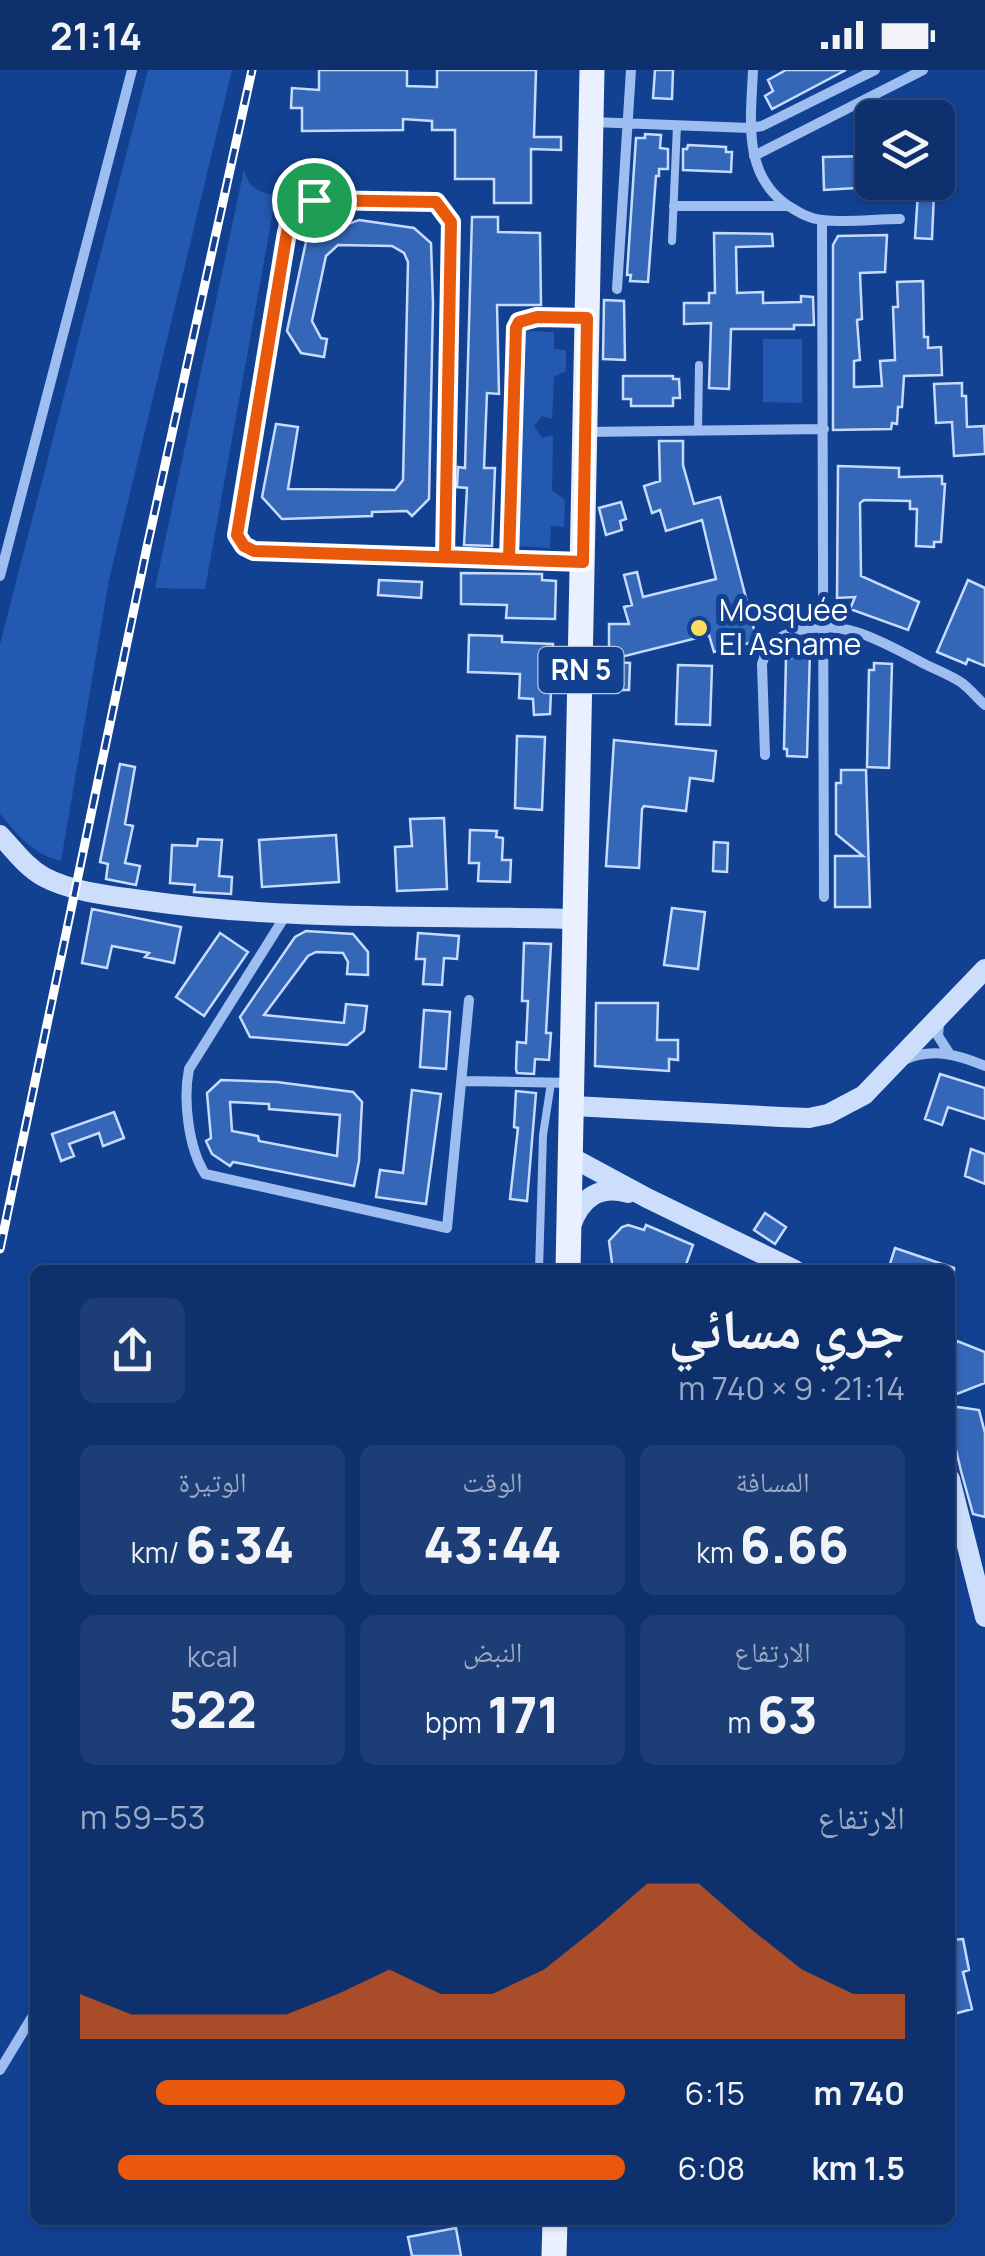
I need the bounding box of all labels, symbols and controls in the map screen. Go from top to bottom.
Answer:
text: 21:14 [50,9,142,61]
map controls [855,100,955,200]
button: layers [855,100,955,200]
pin [272,158,357,243]
icon: arrive [287,173,342,228]
place label: Mosquée El Asname [719,589,861,664]
marker: Mosquée El Asname [688,617,710,639]
road number: RN 5 [538,647,624,693]
text: جري مسائي [668,1290,905,1366]
button: share [80,1298,185,1403]
text: 21:14 · 9 × 740 m [678,1366,905,1410]
text: الوتيرة [178,1462,247,1500]
text: الوقت [462,1462,523,1500]
text: المسافة [735,1462,810,1500]
text: 6:34 [185,1510,294,1578]
text: 43:44 [423,1510,562,1578]
text: 6.66 [739,1510,849,1578]
text: /km [131,1533,185,1571]
text: km [696,1533,739,1571]
text: النبض [463,1632,522,1670]
text: الارتفاع [734,1632,811,1670]
text: kcal [187,1637,238,1675]
text: 522 [168,1675,257,1743]
text: 171 [487,1680,560,1748]
text: 63 [757,1680,818,1748]
text: bpm [425,1703,487,1741]
text: m [727,1703,757,1741]
text: 53–59 m [80,1795,205,1839]
text: الارتفاع [818,1795,905,1839]
text: 6:15 [685,2071,745,2115]
text: 740 m [813,2071,905,2115]
text: 6:08 [677,2146,745,2190]
text: 1.5 km [811,2146,905,2190]

